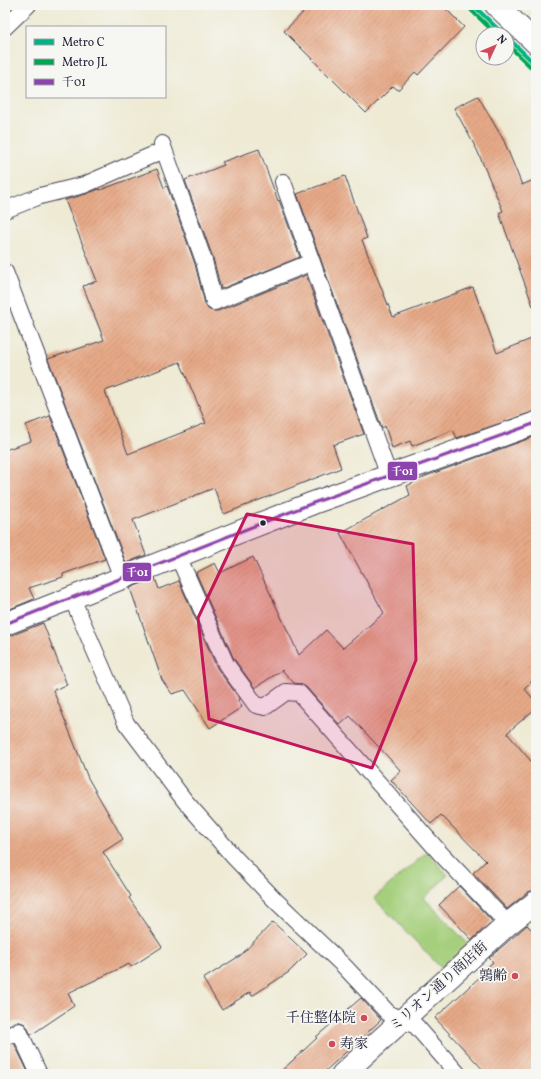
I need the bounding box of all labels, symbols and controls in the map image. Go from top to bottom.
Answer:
legend [26,26,166,98]
north arrow [475,26,515,66]
text: N [493,32,509,48]
text: Metro C [62,35,105,51]
text: Metro JL [62,55,108,71]
text: 千01 [62,75,86,91]
line badge: 千01 [387,461,418,481]
text: 千01 [391,465,413,480]
unlabelled marker [258,518,268,528]
line badge: 千01 [122,562,152,582]
text: 千01 [126,566,148,581]
street label: ミリオン通り商店街 [386,938,492,1036]
place label: 鶉齢 [479,967,507,986]
marker: 鶉齢 [510,971,520,981]
place label: 千住整体院 [286,1009,356,1028]
marker: 千住整体院 [359,1013,369,1023]
place label: 寿家 [340,1035,368,1054]
marker: 寿家 [327,1039,337,1049]

